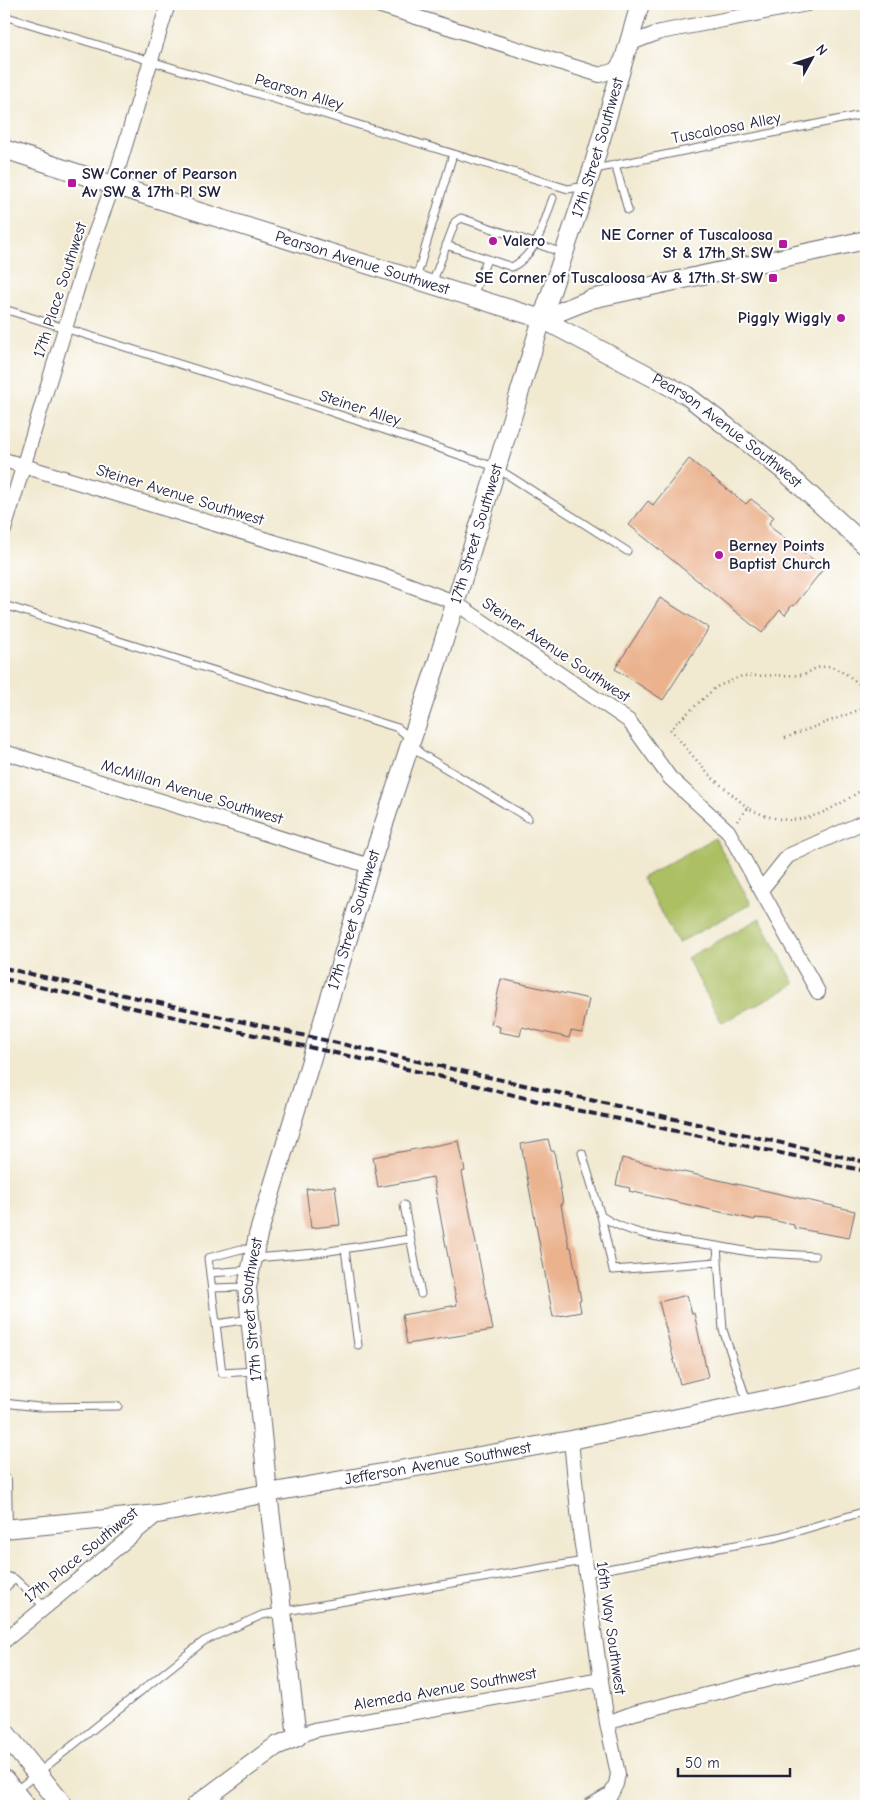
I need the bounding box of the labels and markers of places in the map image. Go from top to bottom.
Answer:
place label: SW Corner of Pearson Av SW & 17th Pl SW [82,165,237,201]
marker: SW Corner of Pearson Av SW & 17th Pl SW [66,177,78,189]
place label: NE Corner of Tuscaloosa St & 17th St SW [601,226,773,262]
place label: Valero [503,232,545,250]
marker: Valero [487,235,499,247]
marker: NE Corner of Tuscaloosa St & 17th St SW [777,238,789,250]
place label: SE Corner of Tuscaloosa Av & 17th St SW [475,269,763,287]
marker: SE Corner of Tuscaloosa Av & 17th St SW [767,272,779,284]
place label: Piggly Wiggly [738,309,832,327]
marker: Piggly Wiggly [835,312,847,324]
place label: Berney Points Baptist Church [729,537,830,573]
marker: Berney Points Baptist Church [713,549,725,561]

